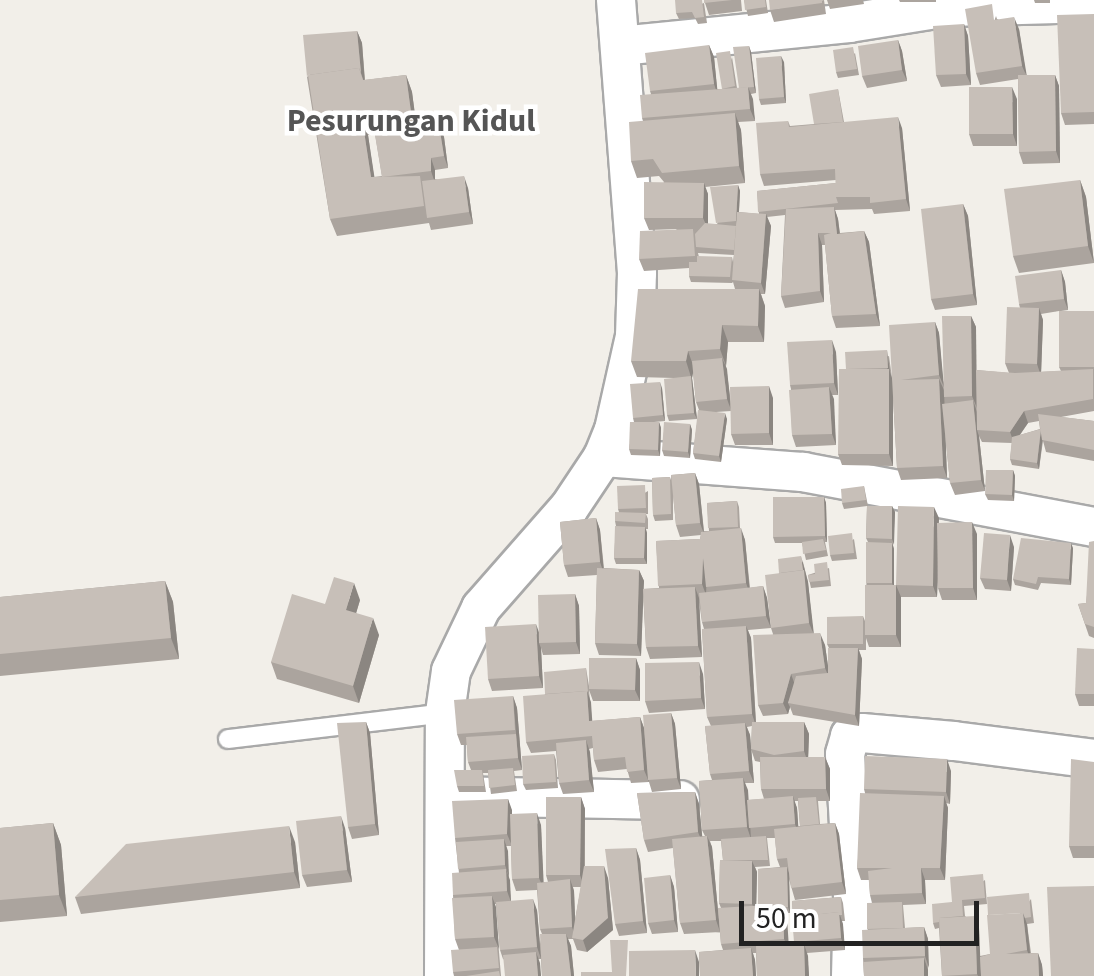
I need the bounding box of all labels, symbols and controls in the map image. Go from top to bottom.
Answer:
district label: Pesurungan Kidul [287,102,535,140]
scale bar [744,881,984,943]
text: 50 m [756,897,817,940]

